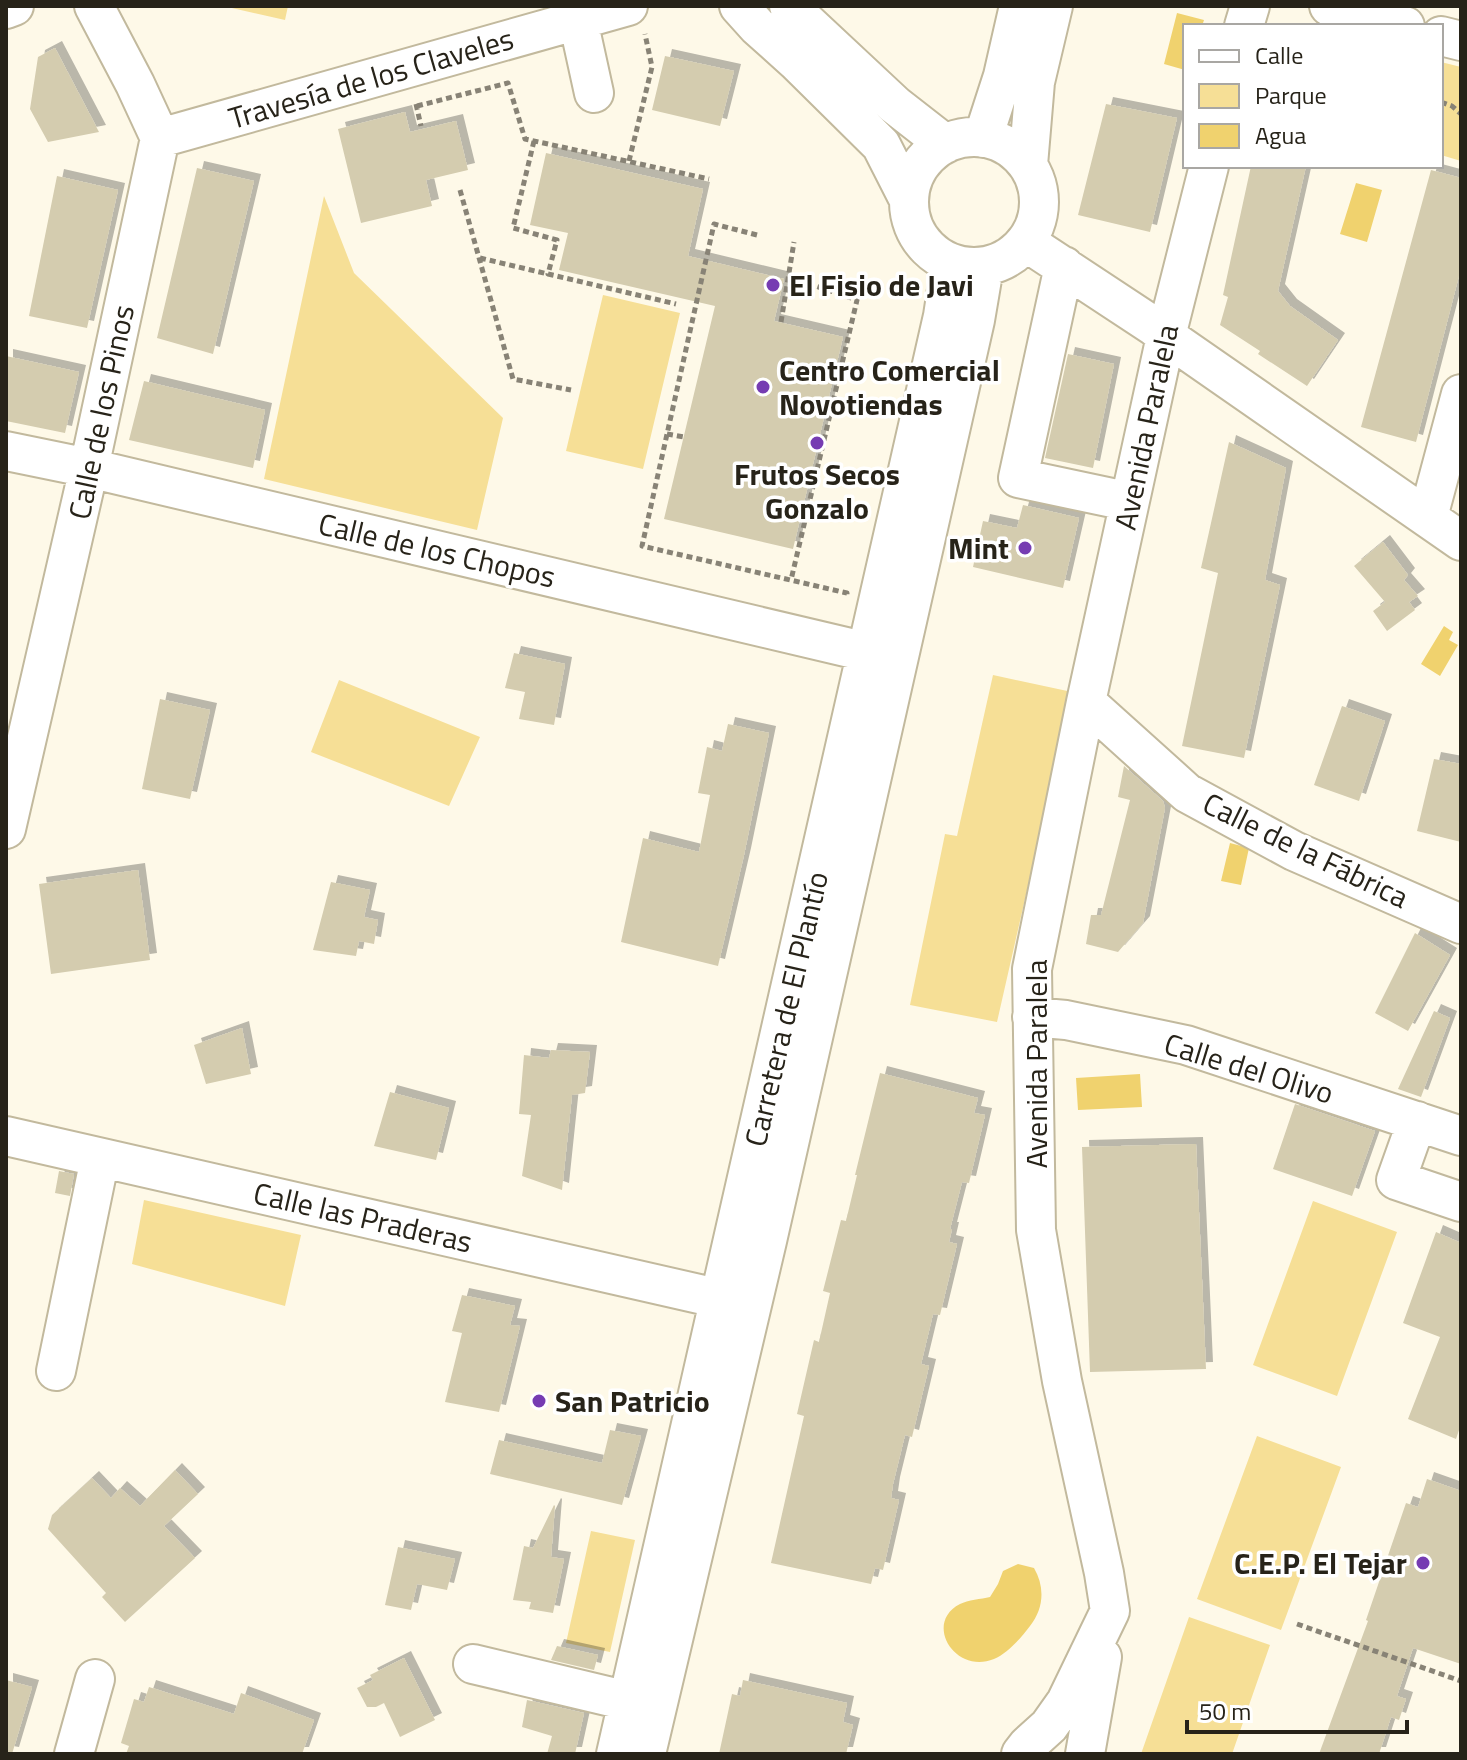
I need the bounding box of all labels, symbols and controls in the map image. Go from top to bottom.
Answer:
street label: Travesía de los Claveles [223,15,519,141]
legend [1183,24,1443,168]
text: Calle [1255,37,1303,73]
text: Parque [1255,77,1327,113]
text: Agua [1255,117,1306,153]
place label: El Fisio de Javi [789,262,974,308]
marker: El Fisio de Javi [764,276,782,294]
street label: Calle de los Pinos [56,301,146,523]
street label: Avenida Paralela [1102,320,1190,534]
place label: Centro Comercial Novotiendas [779,347,1000,427]
marker: Centro Comercial Novotiendas [754,378,772,396]
marker: Frutos Secos Gonzalo [808,434,826,452]
place label: Frutos Secos Gonzalo [734,451,900,531]
street label: Calle de los Chopos [314,500,560,600]
place label: Mint [948,525,1009,571]
marker: Mint [1016,539,1034,557]
street label: Calle de la Fábrica [1195,780,1417,920]
street label: Carretera de El Plantío [732,867,840,1151]
street label: Avenida Paralela [1013,960,1059,1168]
street label: Calle del Olivo [1159,1020,1339,1116]
street label: Calle las Praderas [249,1170,477,1264]
place label: San Patricio [555,1378,710,1424]
marker: San Patricio [530,1392,548,1410]
place label: C.E.P. El Tejar [1234,1540,1407,1586]
marker: C.E.P. El Tejar [1414,1554,1432,1572]
scale bar [1187,1684,1407,1734]
text: 50 m [1199,1693,1251,1729]

